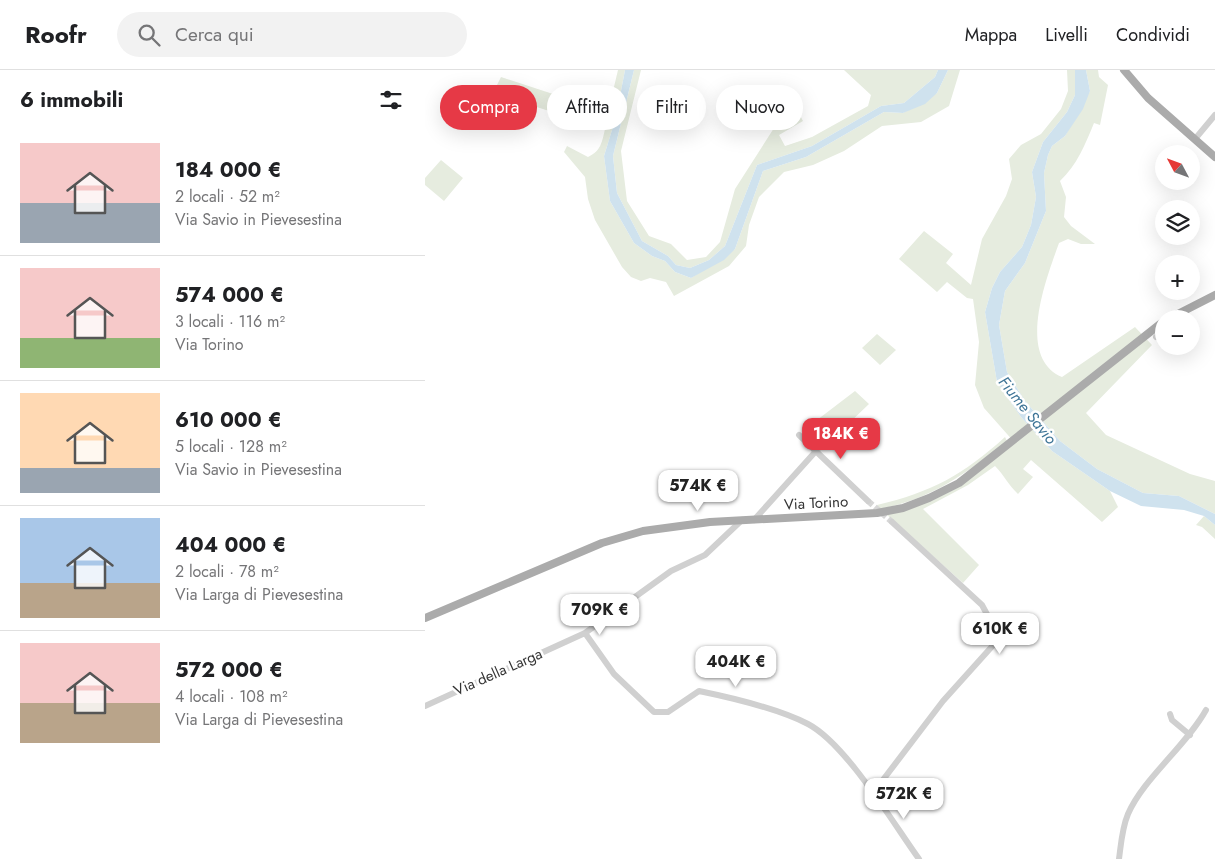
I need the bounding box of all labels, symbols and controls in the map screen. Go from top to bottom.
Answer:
search box [117,12,467,57]
text: Roofr [25,17,87,52]
icon: search [135,21,163,49]
text: Cerca qui [175,21,254,48]
text: Mappa [965,22,1017,48]
text: Livelli [1045,22,1088,48]
text: Condividi [1116,22,1190,48]
text: 6 immobili [20,85,123,115]
chip: Compra [440,85,537,130]
chip: Affitta [547,85,627,130]
chip: Filtri [637,85,706,130]
chip: Nuovo [716,85,803,130]
icon: filters [377,86,405,114]
north arrow [1155,145,1200,190]
map controls [1155,145,1200,355]
text: 184 000 € [175,155,282,185]
icon: home [60,163,120,223]
text: 2 locali · 52 m² [175,185,280,208]
button: layers [1155,200,1200,245]
text: Via Savio in Pievesestina [175,208,342,231]
button: + [1155,255,1200,300]
text: 574 000 € [175,280,284,310]
icon: home [60,288,120,348]
text: 3 locali · 116 m² [175,310,285,333]
button: − [1155,310,1200,355]
text: Via Torino [175,333,244,356]
water label: Fiume Savio [993,371,1063,450]
text: 610 000 € [175,405,282,435]
icon: home [60,413,120,473]
pin: 184K € [800,418,882,460]
text: 184K € [813,422,869,445]
text: 5 locali · 128 m² [175,435,287,458]
text: Via Savio in Pievesestina [175,458,342,481]
pin: 574K € [657,470,739,512]
text: 574K € [669,474,727,497]
street label: Via Torino [783,490,849,516]
text: 404 000 € [175,530,286,560]
icon: home [60,538,120,598]
text: 2 locali · 78 m² [175,560,279,583]
text: Via Larga di Pievesestina [175,583,343,606]
pin: 709K € [559,594,641,636]
text: 709K € [571,598,629,621]
pin: 610K € [959,612,1041,655]
text: 610K € [972,617,1028,640]
street label: Via della Larga [450,643,546,701]
pin: 404K € [695,646,777,688]
text: 404K € [706,650,766,673]
text: 572 000 € [175,655,283,685]
icon: home [60,663,120,723]
text: 4 locali · 108 m² [175,685,287,708]
text: Via Larga di Pievesestina [175,708,343,731]
pin: 572K € [863,778,945,820]
text: 572K € [876,782,932,805]

